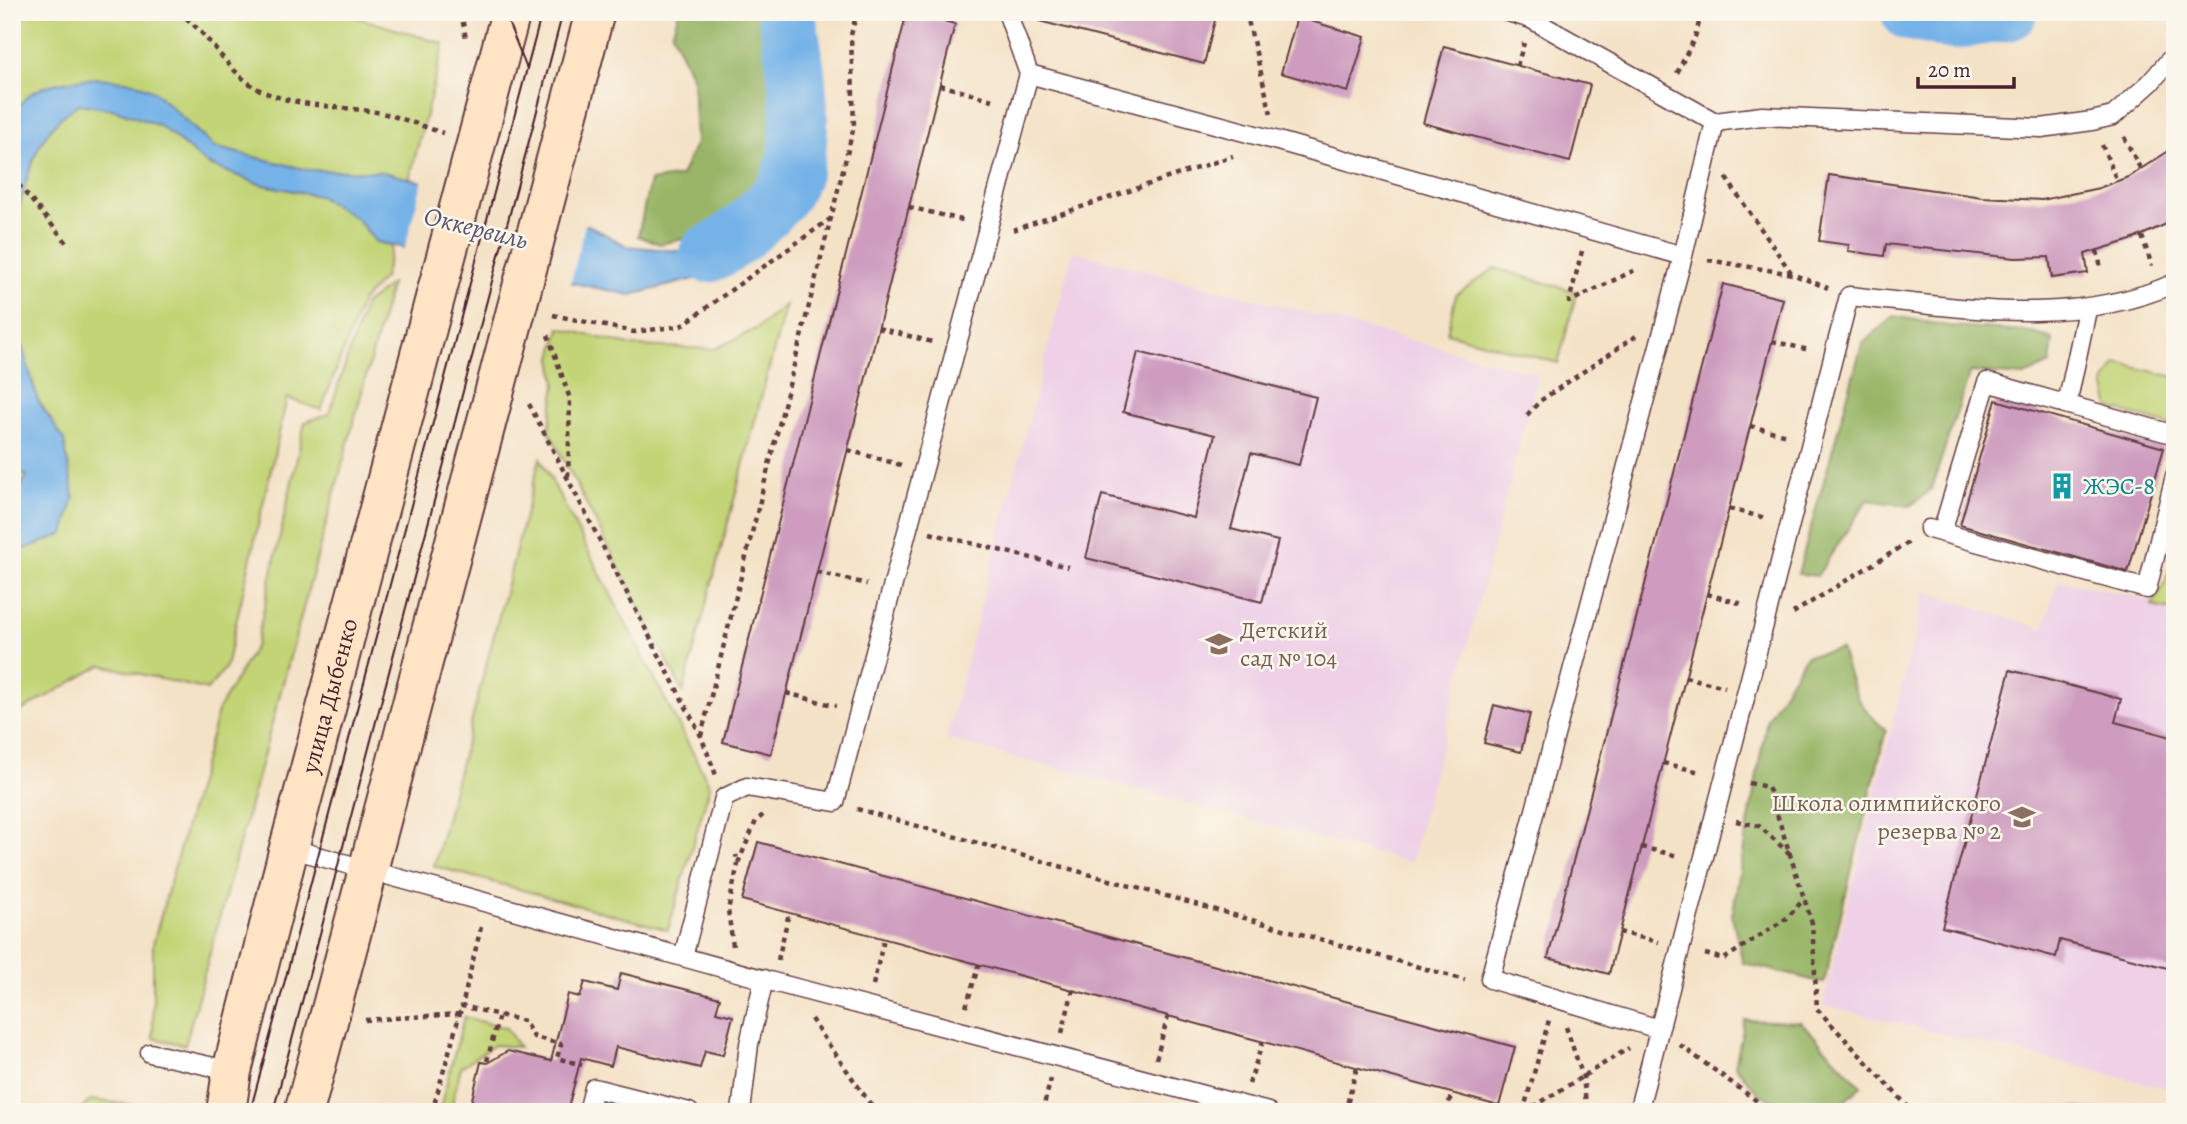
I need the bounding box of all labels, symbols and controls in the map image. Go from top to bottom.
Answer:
scale bar [1918,46,2014,90]
text: 20 m [1928,56,1971,84]
water label: Оккервиль [420,198,532,258]
place label: ЖЭС-8 [2083,470,2155,502]
building icon: ЖЭС-8 [2047,471,2077,501]
place label: Детский сад № 104 [1240,614,1337,674]
street label: улица Дыбенко [293,615,365,778]
school or university icon: Детский сад № 104 [1204,629,1234,659]
place label: Школа олимпийского резерва № 2 [1771,787,2001,847]
school or university icon: Школа олимпийского резерва № 2 [2007,802,2037,832]

